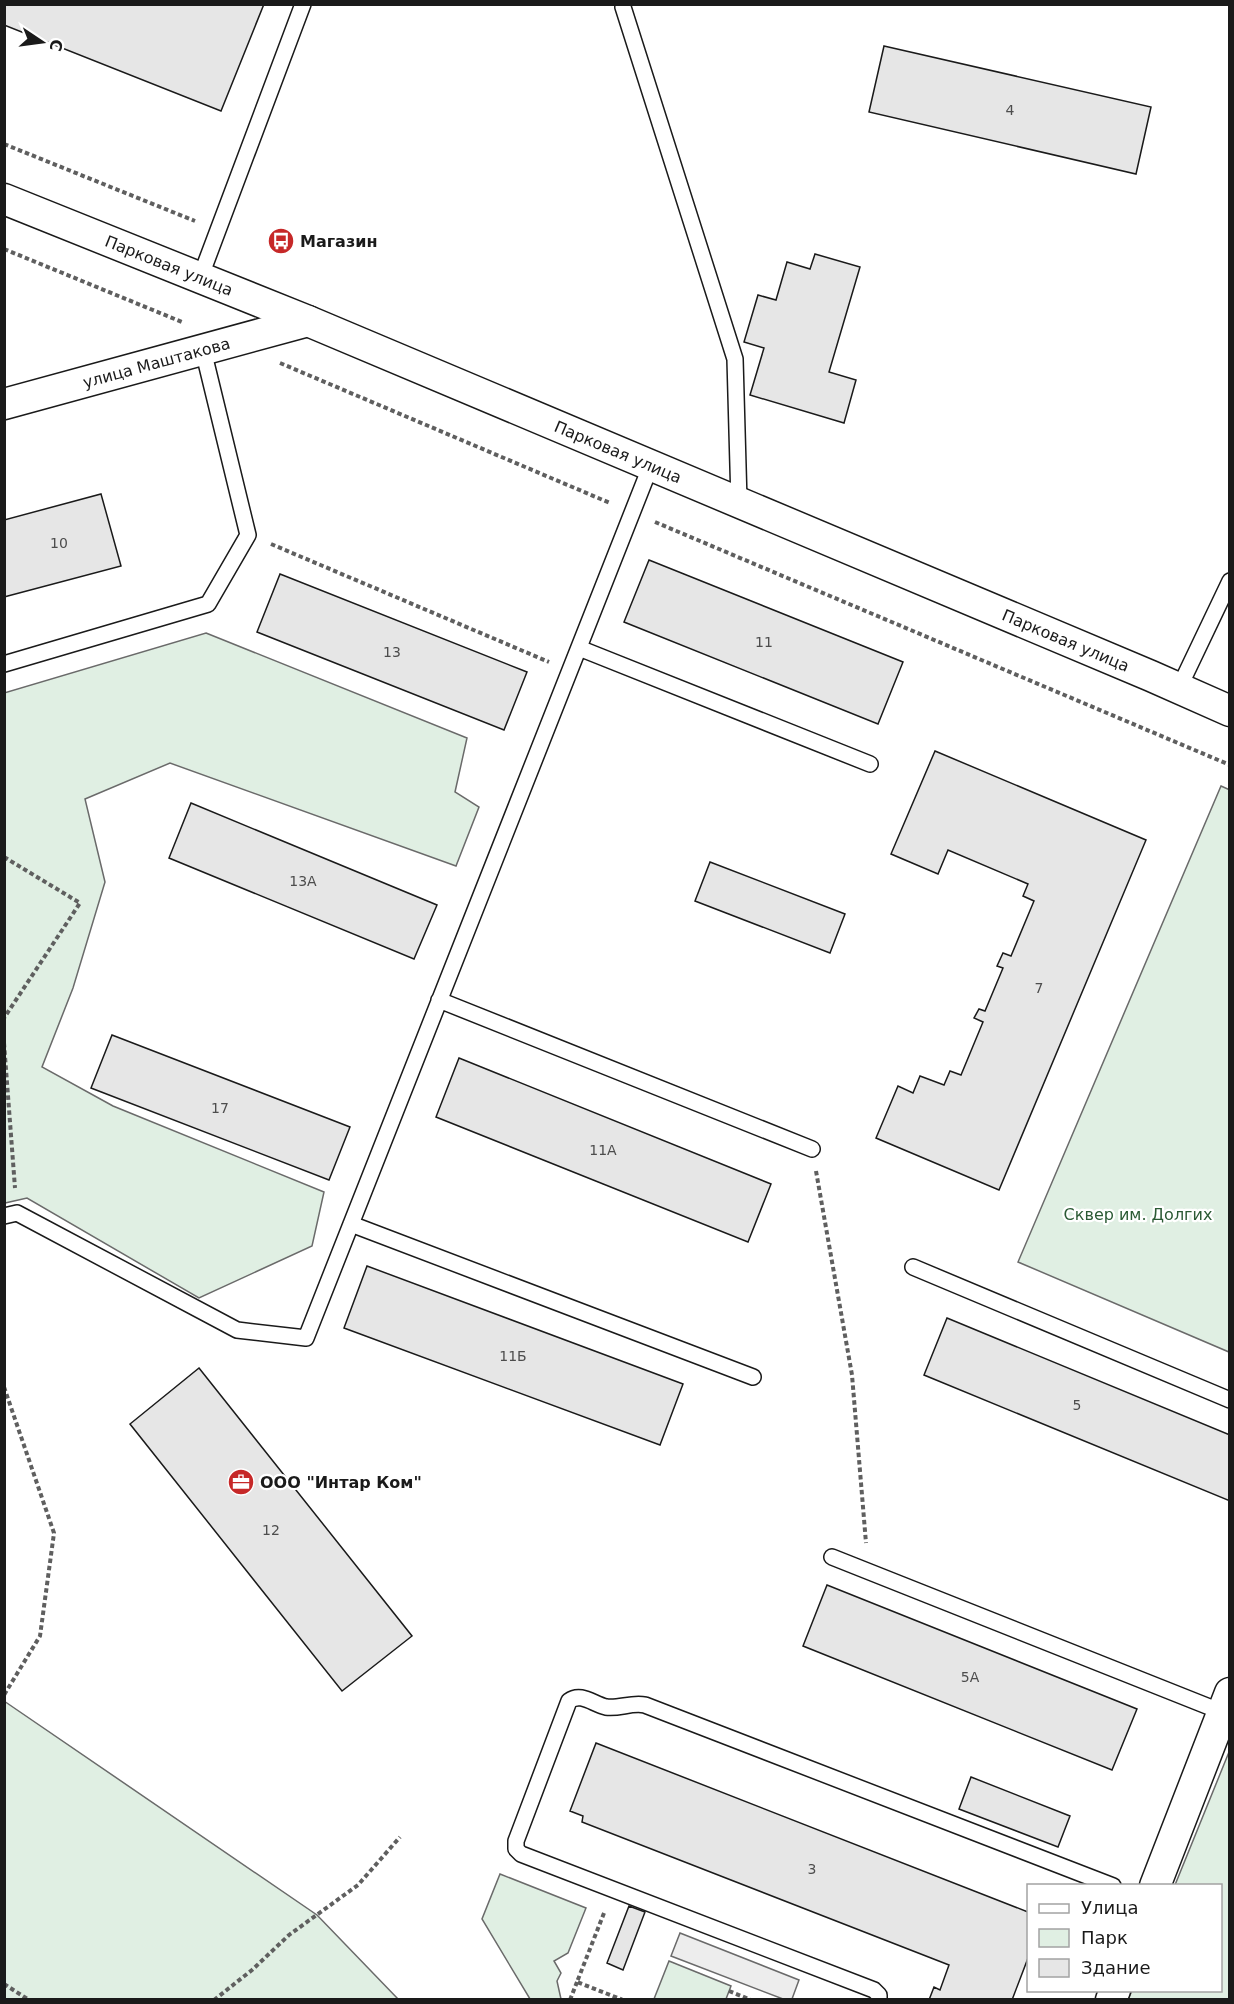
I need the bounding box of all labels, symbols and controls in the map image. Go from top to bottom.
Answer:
north arrow [12,12,72,72]
text: С [46,37,67,53]
house number: 4 [1006,102,1015,118]
bus stop icon: Магазин [266,226,296,256]
street label: Парковая улица [102,232,236,300]
place label: Магазин [300,232,377,251]
street label: улица Маштакова [81,334,232,392]
street label: Парковая улица [551,417,684,487]
house number: 10 [50,535,68,551]
street label: Парковая улица [999,605,1132,676]
house number: 11 [755,634,773,650]
house number: 13 [383,644,401,660]
house number: 13А [289,873,317,889]
house number: 7 [1035,980,1043,996]
house number: 17 [211,1100,229,1116]
house number: 11А [589,1142,617,1158]
park label: Сквер им. Долгих [1064,1205,1212,1224]
house number: 11Б [499,1348,527,1364]
house number: 5 [1073,1397,1081,1413]
office icon: ООО "Интар Ком" [226,1467,256,1497]
place label: ООО "Интар Ком" [260,1473,422,1492]
house number: 12 [262,1522,280,1538]
house number: 5А [961,1669,980,1685]
house number: 3 [808,1861,816,1877]
legend [1027,1884,1222,1992]
text: Улица [1081,1897,1138,1918]
text: Парк [1081,1927,1128,1948]
text: Здание [1081,1957,1151,1978]

